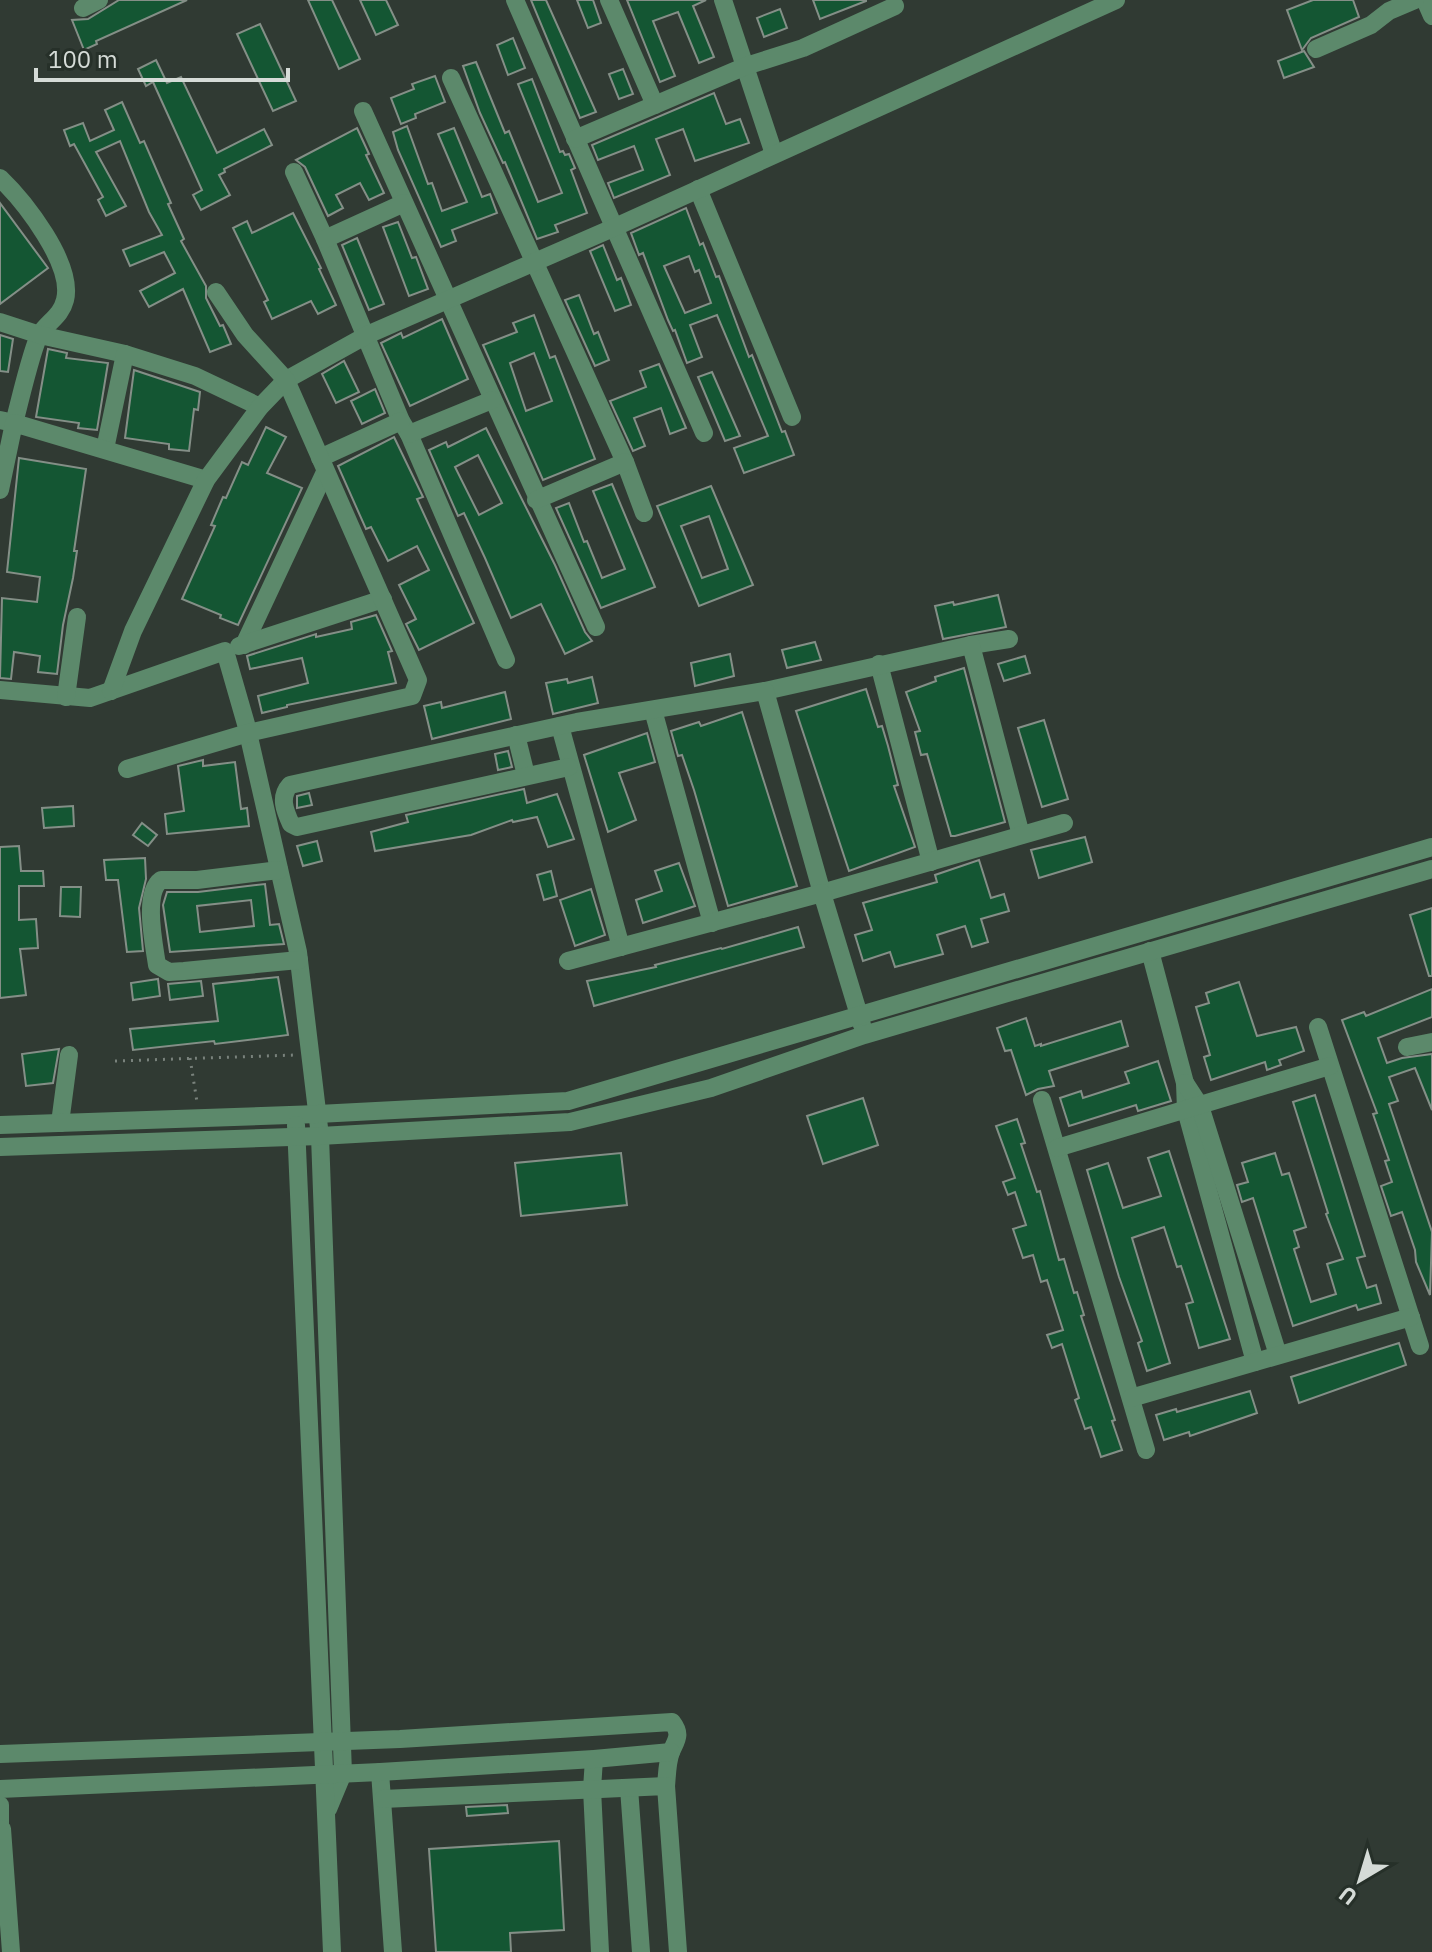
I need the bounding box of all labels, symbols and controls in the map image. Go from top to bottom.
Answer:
scale bar [36,32,288,82]
text: 100 m [48,43,118,75]
north arrow [1320,1840,1400,1920]
text: U [1332,1880,1362,1912]

